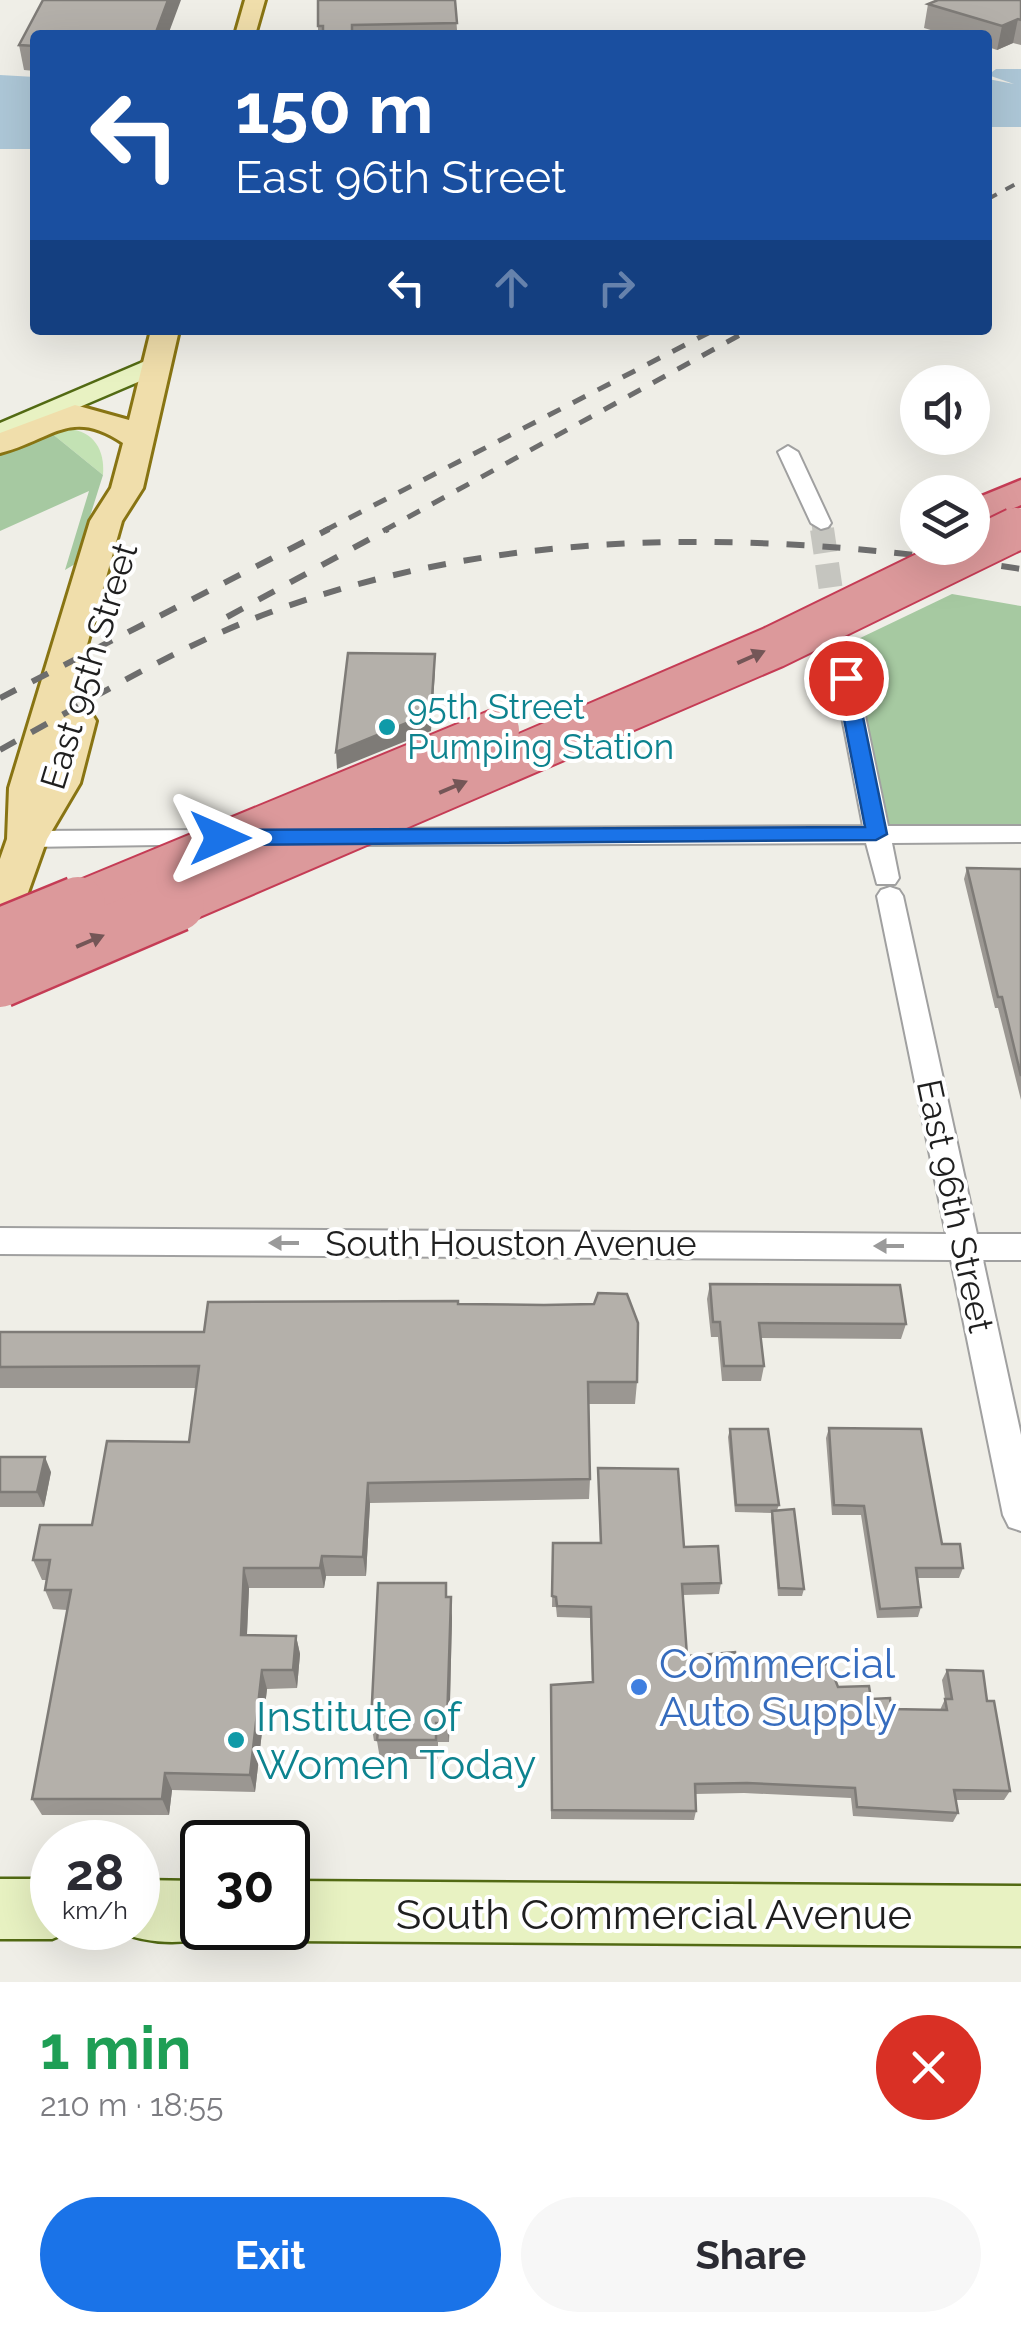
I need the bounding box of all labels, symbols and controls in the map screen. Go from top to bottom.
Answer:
text: 150 m [235,67,433,149]
icon: left [70,70,200,200]
text: East 96th Street [235,151,566,204]
icon: left [379,260,434,315]
icon: ahead [484,260,539,315]
icon: right [589,260,644,315]
map controls [900,365,990,565]
button: sound [900,365,990,455]
button: layers [900,475,990,565]
street label: East 95th Street [32,537,146,794]
pin [804,636,889,721]
one-way arrow [736,649,766,665]
icon: arrive [819,651,874,706]
place label: 95th Street Pumping Station [407,686,674,767]
marker: 95th Street Pumping Station [376,716,398,738]
one-way arrow [438,778,468,794]
position arrow [168,786,272,890]
one-way arrow [75,933,105,949]
street label: East 96th Street [909,1076,1002,1336]
street label: South Houston Avenue [325,1223,697,1264]
one-way arrow [267,1234,299,1250]
one-way arrow [872,1238,904,1254]
place label: Commercial Auto Supply [659,1639,897,1736]
marker: Commercial Auto Supply [628,1676,650,1698]
place label: Institute of Women Today [256,1692,536,1789]
marker: Institute of Women Today [225,1729,247,1751]
speed limit sign: 30 [180,1820,310,1950]
text: 28 [66,1843,124,1902]
street label: South Commercial Avenue [396,1890,912,1939]
text: km/h [62,1895,128,1925]
text: 1 min [40,2013,191,2083]
button: close [876,2015,981,2120]
text: 210 m · 18:55 [40,2086,223,2123]
button: Exit [40,2197,501,2312]
button: Share [521,2197,981,2312]

